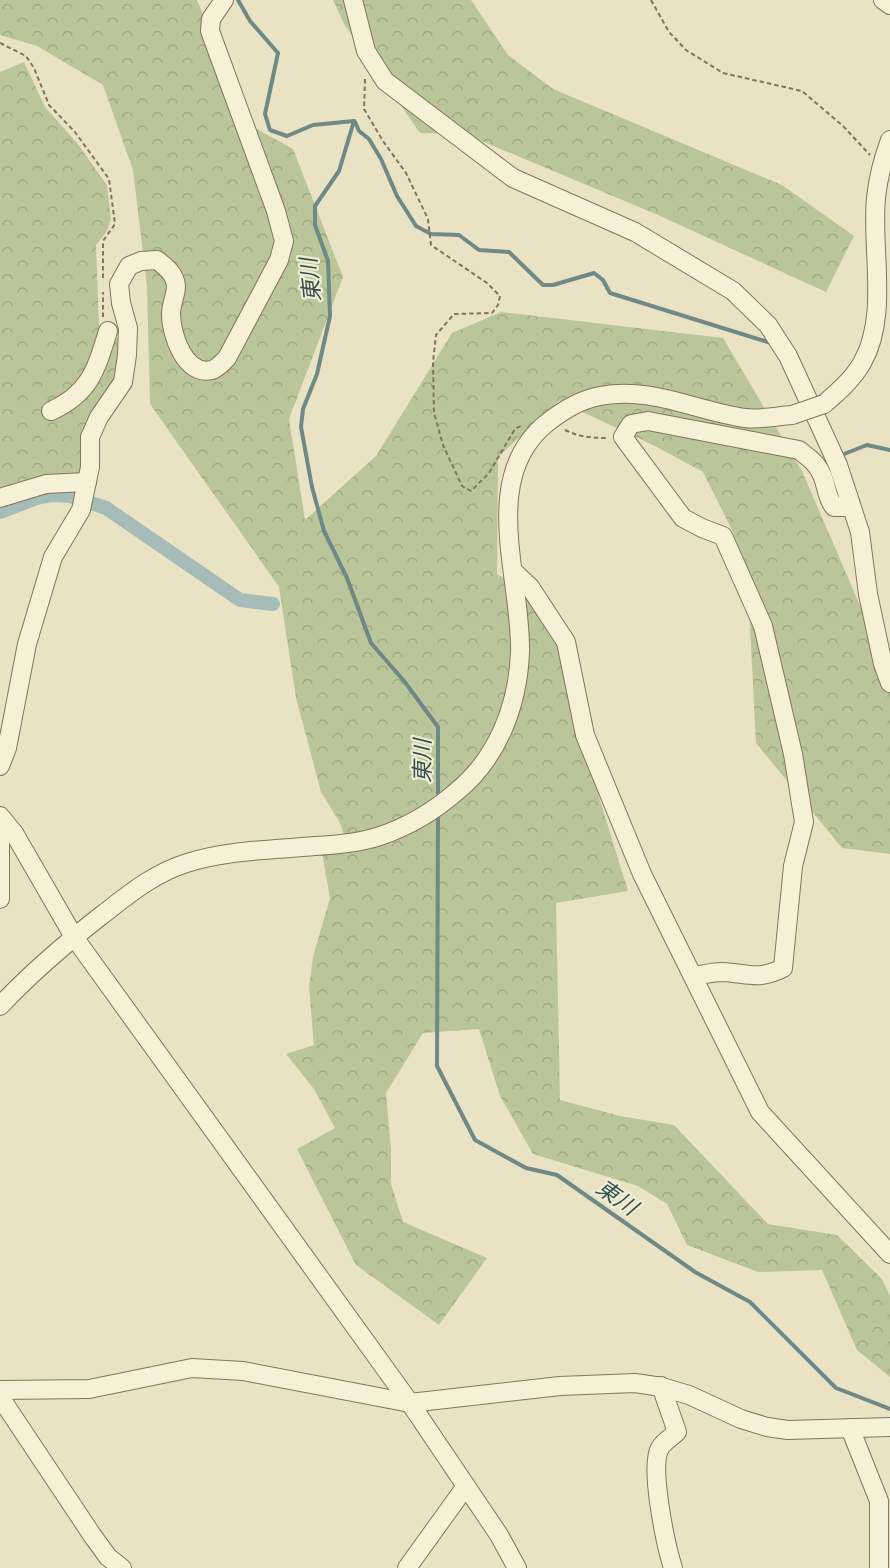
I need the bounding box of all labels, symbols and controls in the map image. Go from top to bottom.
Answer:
water label: 東川 [293,254,330,303]
water label: 東川 [407,737,440,783]
water label: 東川 [589,1172,645,1226]

